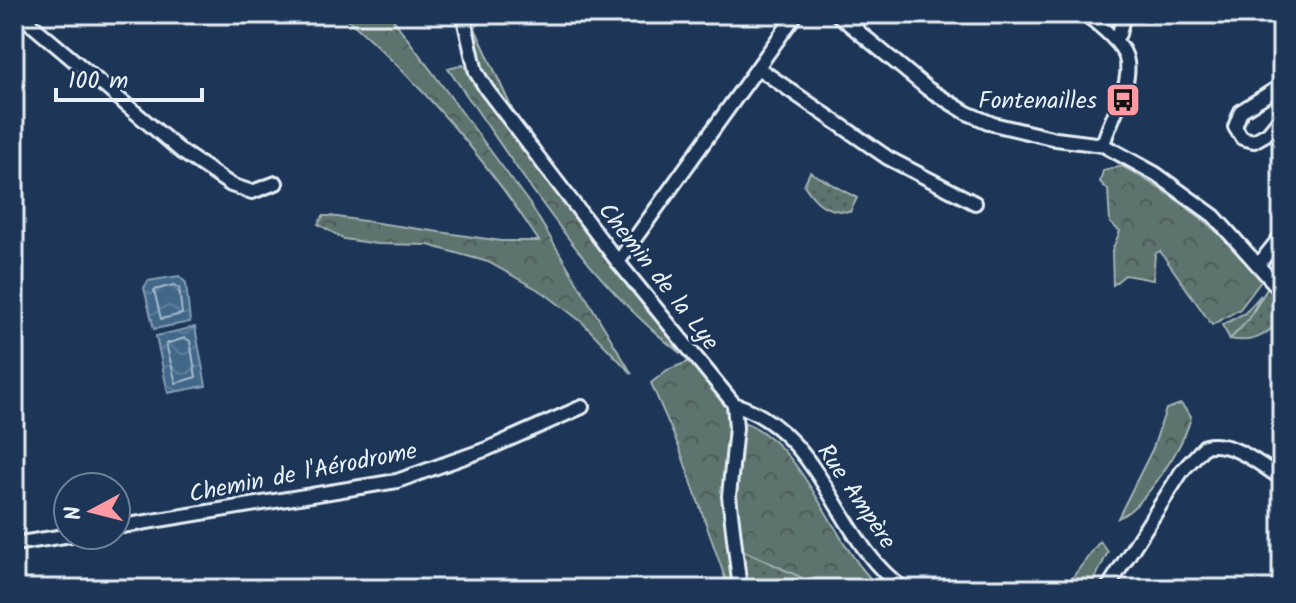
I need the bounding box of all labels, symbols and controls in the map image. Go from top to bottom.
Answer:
scale bar [56,52,202,102]
text: 100 m [68,62,128,101]
bus stop icon: Fontenailles [1104,81,1142,119]
place label: Fontenailles [978,82,1097,121]
street label: Chemin de la Lye [587,194,729,360]
street label: Chemin de l'Aérodrome [186,432,421,515]
street label: Rue Ampère [806,436,906,558]
north arrow [52,471,132,551]
text: N [56,504,93,522]

